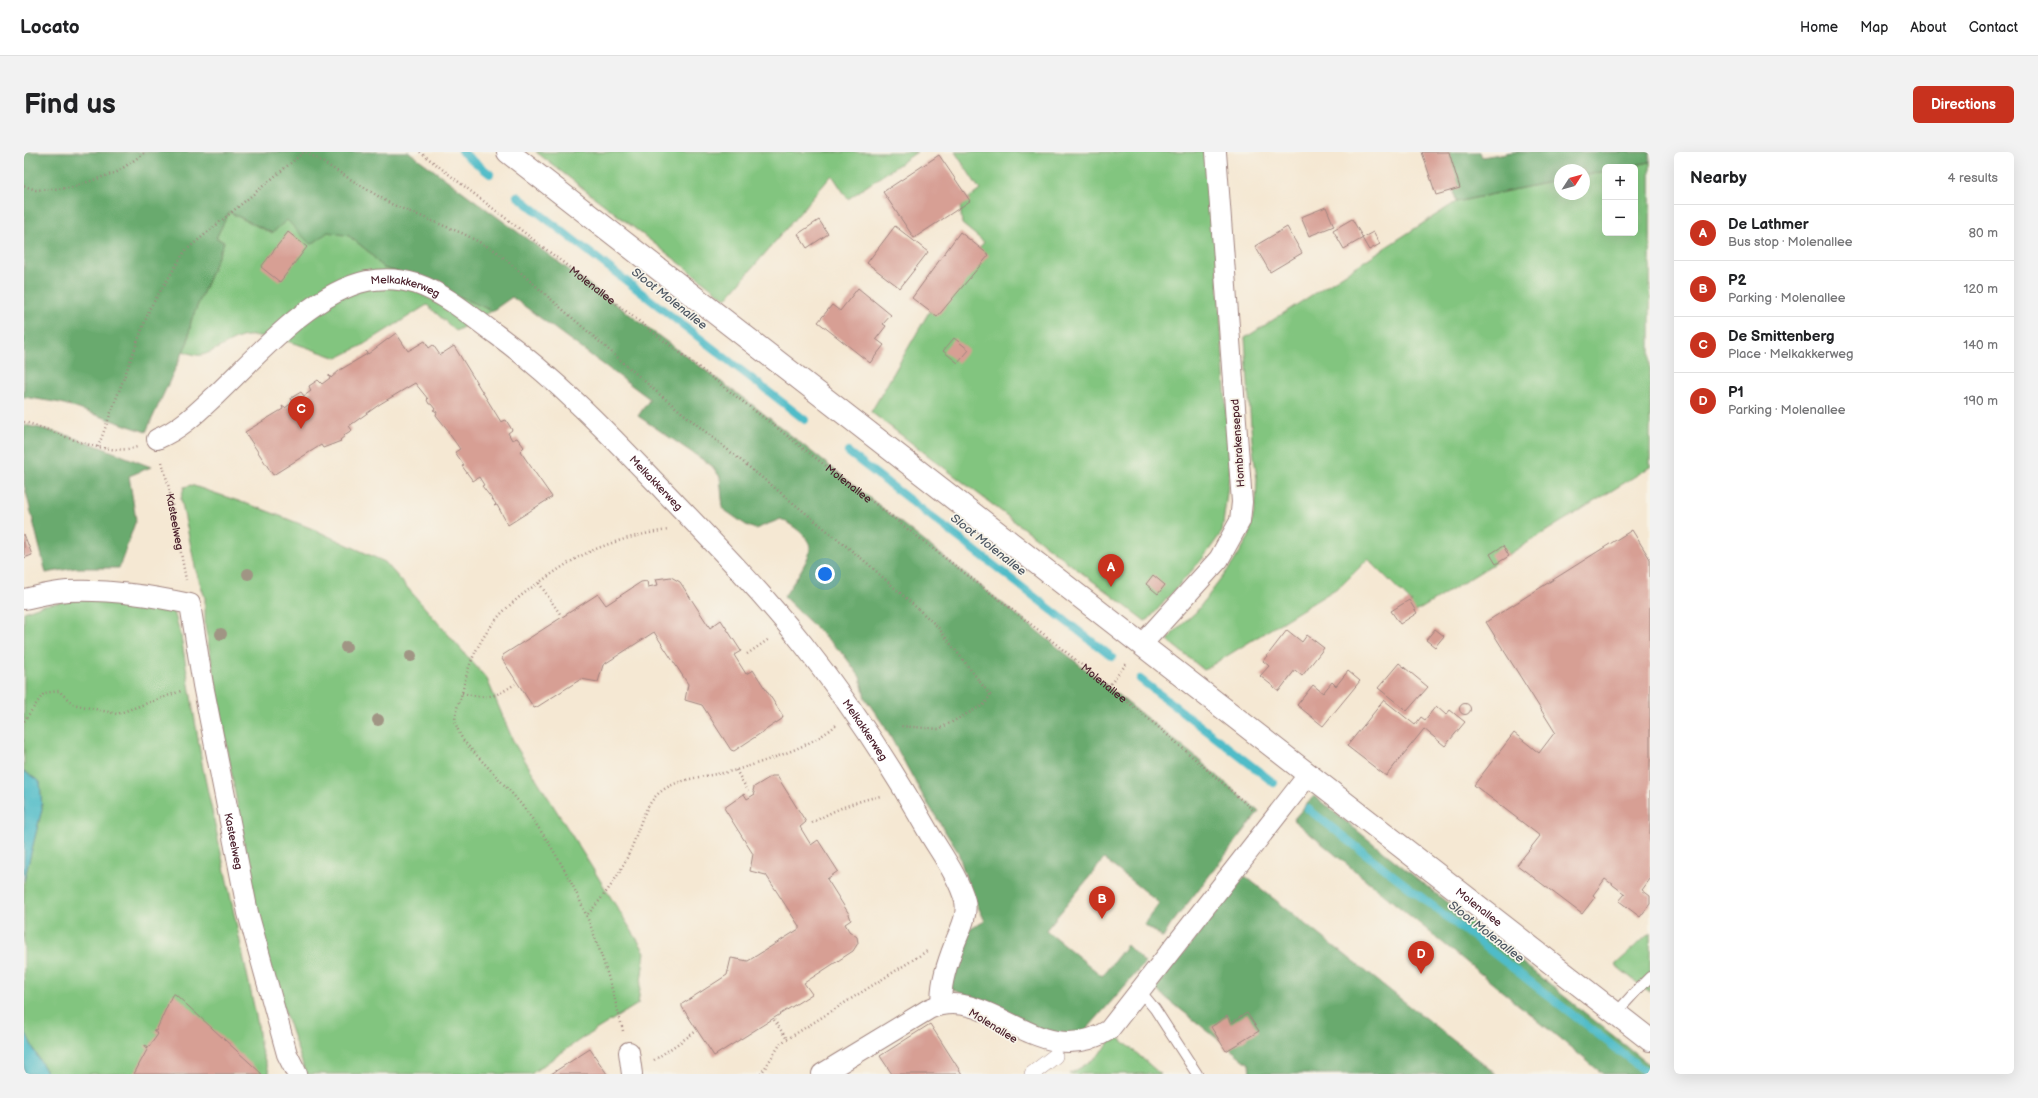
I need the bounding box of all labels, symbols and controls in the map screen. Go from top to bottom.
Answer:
text: Locato [20,16,80,39]
text: Home [1800,19,1838,36]
text: Map [1860,19,1888,36]
text: About [1910,19,1947,36]
text: Contact [1969,19,2018,36]
button: Directions [1913,86,2014,123]
text: Find us [24,88,116,121]
north arrow [1554,164,1590,200]
map controls [1602,164,1638,236]
button: + [1602,164,1638,200]
text: Nearby [1690,168,1747,188]
text: 4 results [1948,170,1998,186]
button: − [1602,200,1638,236]
text: De Lathmer [1728,215,1809,234]
text: A [1699,225,1707,241]
text: 80 m [1969,225,1998,241]
text: Bus stop · Molenallee [1728,234,1852,250]
street label: Molenallee [567,263,619,308]
water label: Sloot Molenallee [628,265,710,333]
text: P2 [1728,271,1746,290]
street label: Melkakkerweg [370,273,442,300]
text: B [1698,281,1708,297]
text: 120 m [1963,281,1998,297]
text: Parking · Molenallee [1728,290,1845,306]
text: De Smittenberg [1728,327,1835,346]
text: C [1698,337,1708,353]
text: 140 m [1963,337,1998,353]
text: Place · Melkakkerweg [1728,346,1854,362]
text: P1 [1728,383,1744,402]
text: D [1698,393,1708,409]
text: 190 m [1964,393,1998,409]
pin: C [288,396,314,429]
street label: Hombrakensepad [1228,398,1248,488]
text: Parking · Molenallee [1728,402,1845,418]
street label: Melkakkerweg [627,453,686,513]
street label: Molenallee [823,462,875,506]
street label: Kasteelweg [164,492,187,551]
water label: Sloot Molenallee [947,511,1029,579]
pin: A [1098,554,1124,587]
your location [815,564,835,584]
street label: Molenallee [1079,661,1130,706]
street label: Melkakkerweg [840,697,890,763]
street label: Kasteelweg [222,812,246,871]
street label: Molenallee [1453,885,1505,929]
pin: B [1089,886,1115,919]
water label: Sloot Molenallee [1445,898,1527,966]
pin: D [1408,941,1434,974]
street label: Molenallee [966,1006,1020,1046]

